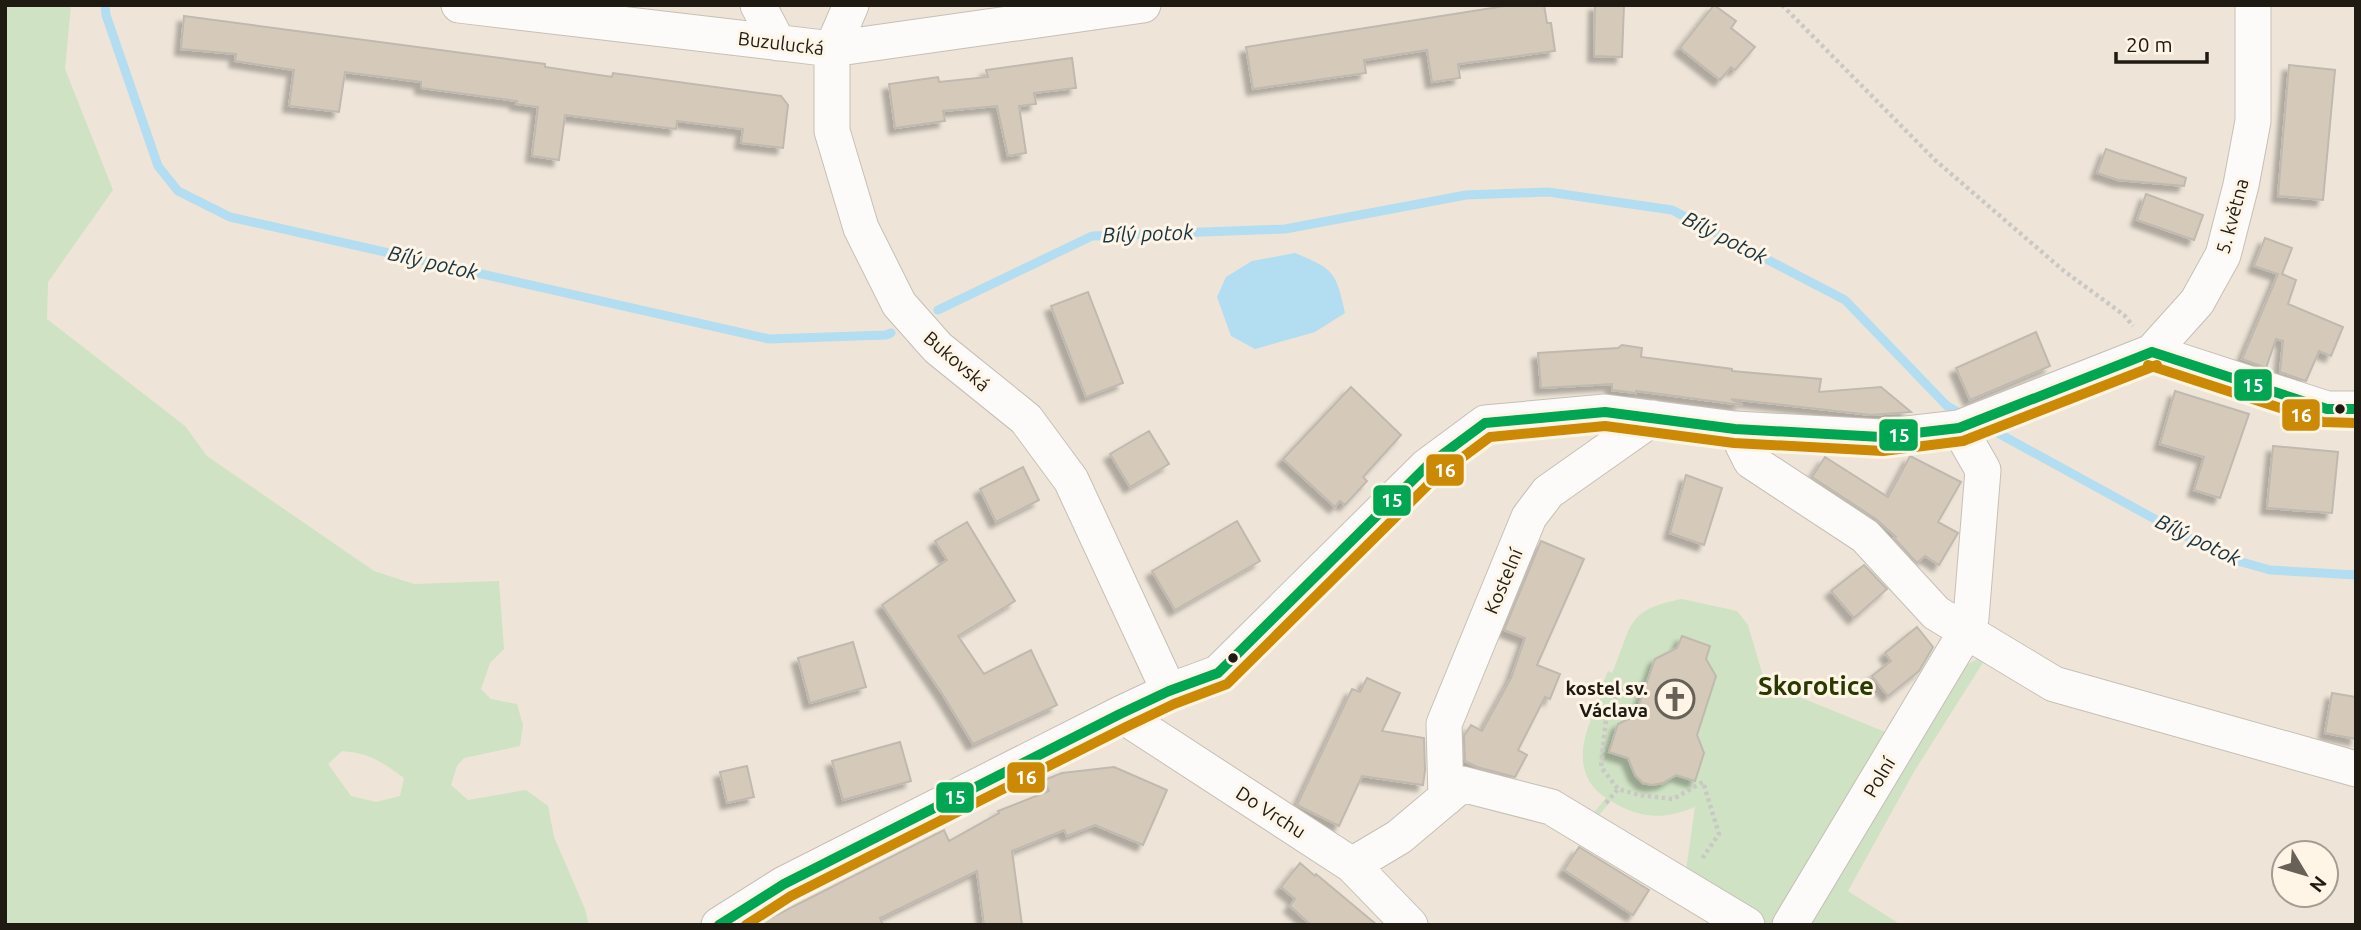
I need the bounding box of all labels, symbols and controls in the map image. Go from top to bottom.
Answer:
scale bar [2116,21,2207,65]
street label: Buzulucká [737,27,825,59]
text: 20 m [2126,32,2173,56]
street label: 5. května [2211,176,2253,256]
water label: Bílý potok [1679,206,1772,269]
water label: Bílý potok [1102,219,1194,247]
water label: Bílý potok [386,240,481,284]
street label: Bukovská [920,326,994,396]
line badge: 15 [2233,368,2273,402]
text: 15 [2242,374,2264,396]
line badge: 16 [2281,398,2321,432]
unlabelled marker [2333,402,2347,416]
text: 16 [2290,404,2312,426]
line badge: 15 [1878,418,1919,452]
text: 15 [1888,424,1910,446]
line badge: 16 [1425,453,1465,487]
text: 16 [1434,459,1456,481]
line badge: 15 [1372,484,1412,517]
text: 15 [1381,489,1403,511]
water label: Bílý potok [2152,508,2245,570]
street label: Kostelní [1479,545,1527,617]
unlabelled marker [1226,651,1240,665]
district label: Skorotice [1758,671,1874,700]
place label: kostel sv. Václava [1566,677,1648,721]
church icon: kostel sv. Václava [1654,678,1696,720]
street label: Polní [1859,753,1900,801]
line badge: 16 [1006,761,1046,794]
text: 16 [1015,766,1037,788]
line badge: 15 [935,781,975,814]
street label: Do Vrchu [1232,781,1310,843]
text: 15 [944,786,966,808]
north arrow [2270,839,2340,909]
text: N [2305,872,2331,897]

